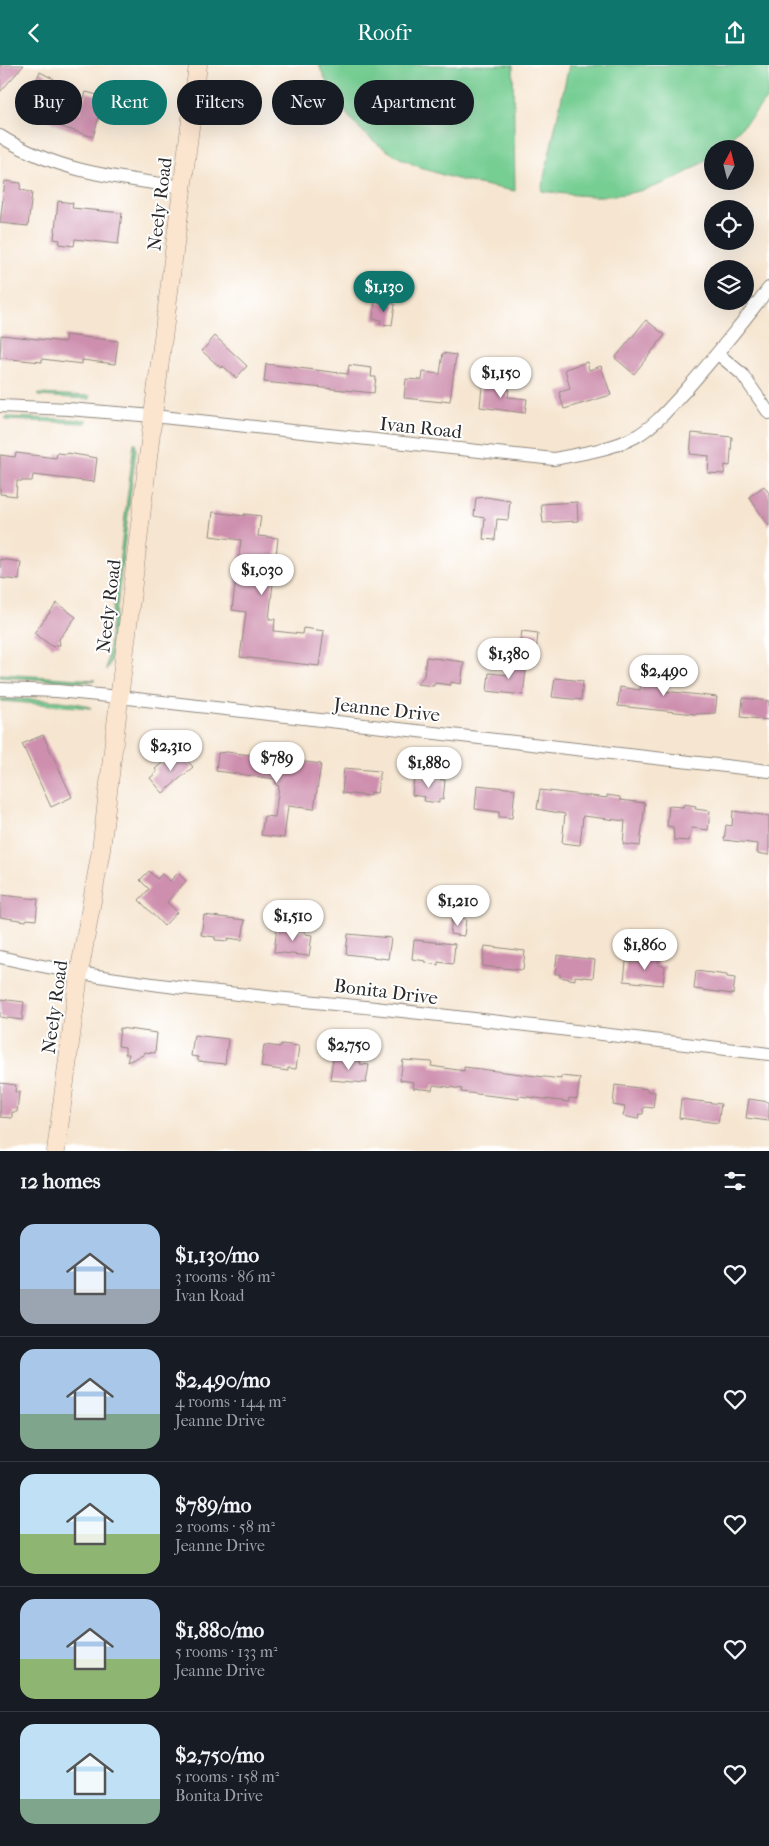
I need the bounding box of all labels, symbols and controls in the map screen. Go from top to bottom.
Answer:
icon: back [20,19,48,47]
icon: share [721,19,749,47]
text: Roofr [357,20,412,46]
chip: Buy [15,80,82,125]
chip: Rent [92,80,167,125]
chip: Filters [177,80,262,125]
chip: New [272,80,344,125]
chip: Apartment [354,80,474,125]
north arrow [704,140,754,190]
map controls [704,140,754,310]
street label: Neely Road [143,155,177,252]
button: locate [704,200,754,250]
button: layers [704,260,754,310]
pin: $1,130 [343,271,425,313]
text: $1,130 [365,277,403,296]
pin: $1,150 [460,357,542,399]
text: $1,150 [481,363,521,382]
street label: Ivan Road [379,413,464,443]
pin: $1,030 [221,553,303,596]
street label: Neely Road [92,557,126,654]
text: $1,030 [241,560,283,579]
pin: $1,380 [468,637,550,680]
text: $1,380 [488,644,530,663]
pin: $2,490 [623,655,705,697]
text: $2,490 [640,661,688,680]
street label: Jeanne Drive [331,693,441,727]
pin: $2,310 [130,729,212,772]
text: $2,310 [150,736,192,755]
pin: $789 [247,741,307,784]
pin: $1,880 [388,747,470,789]
text: $789 [261,748,293,767]
text: $1,880 [408,753,450,772]
pin: $1,210 [417,885,499,927]
text: $1,210 [438,891,478,910]
pin: $1,510 [252,899,334,942]
text: $1,510 [274,906,312,925]
pin: $1,860 [604,929,686,971]
text: $1,860 [623,935,667,954]
street label: Neely Road [38,958,73,1055]
street label: Bonita Drive [333,975,439,1009]
pin: $2,750 [308,1029,390,1071]
text: $2,750 [328,1035,370,1054]
icon: filters [721,1167,749,1195]
text: 12 homes [20,1169,101,1193]
text: $1,130/mo [175,1243,259,1267]
icon: home [60,1244,120,1304]
icon: heart [721,1260,749,1288]
text: 3 rooms · 86 m² [175,1267,275,1286]
text: Ivan Road [175,1286,245,1305]
text: $2,490/mo [175,1368,270,1392]
icon: home [60,1369,120,1429]
icon: heart [721,1385,749,1413]
text: 4 rooms · 144 m² [175,1392,286,1411]
text: Jeanne Drive [175,1411,265,1430]
text: $789/mo [175,1493,251,1517]
icon: home [60,1494,120,1554]
icon: heart [721,1510,749,1538]
text: 2 rooms · 58 m² [175,1517,275,1536]
text: Jeanne Drive [175,1536,265,1555]
text: $1,880/mo [175,1618,264,1642]
icon: home [60,1619,120,1679]
icon: heart [721,1635,749,1663]
text: 5 rooms · 133 m² [175,1642,278,1661]
text: Jeanne Drive [175,1661,265,1680]
text: $2,750/mo [175,1743,264,1767]
icon: home [60,1744,120,1804]
icon: heart [721,1760,749,1788]
text: 5 rooms · 158 m² [175,1767,279,1786]
text: Bonita Drive [175,1786,263,1805]

